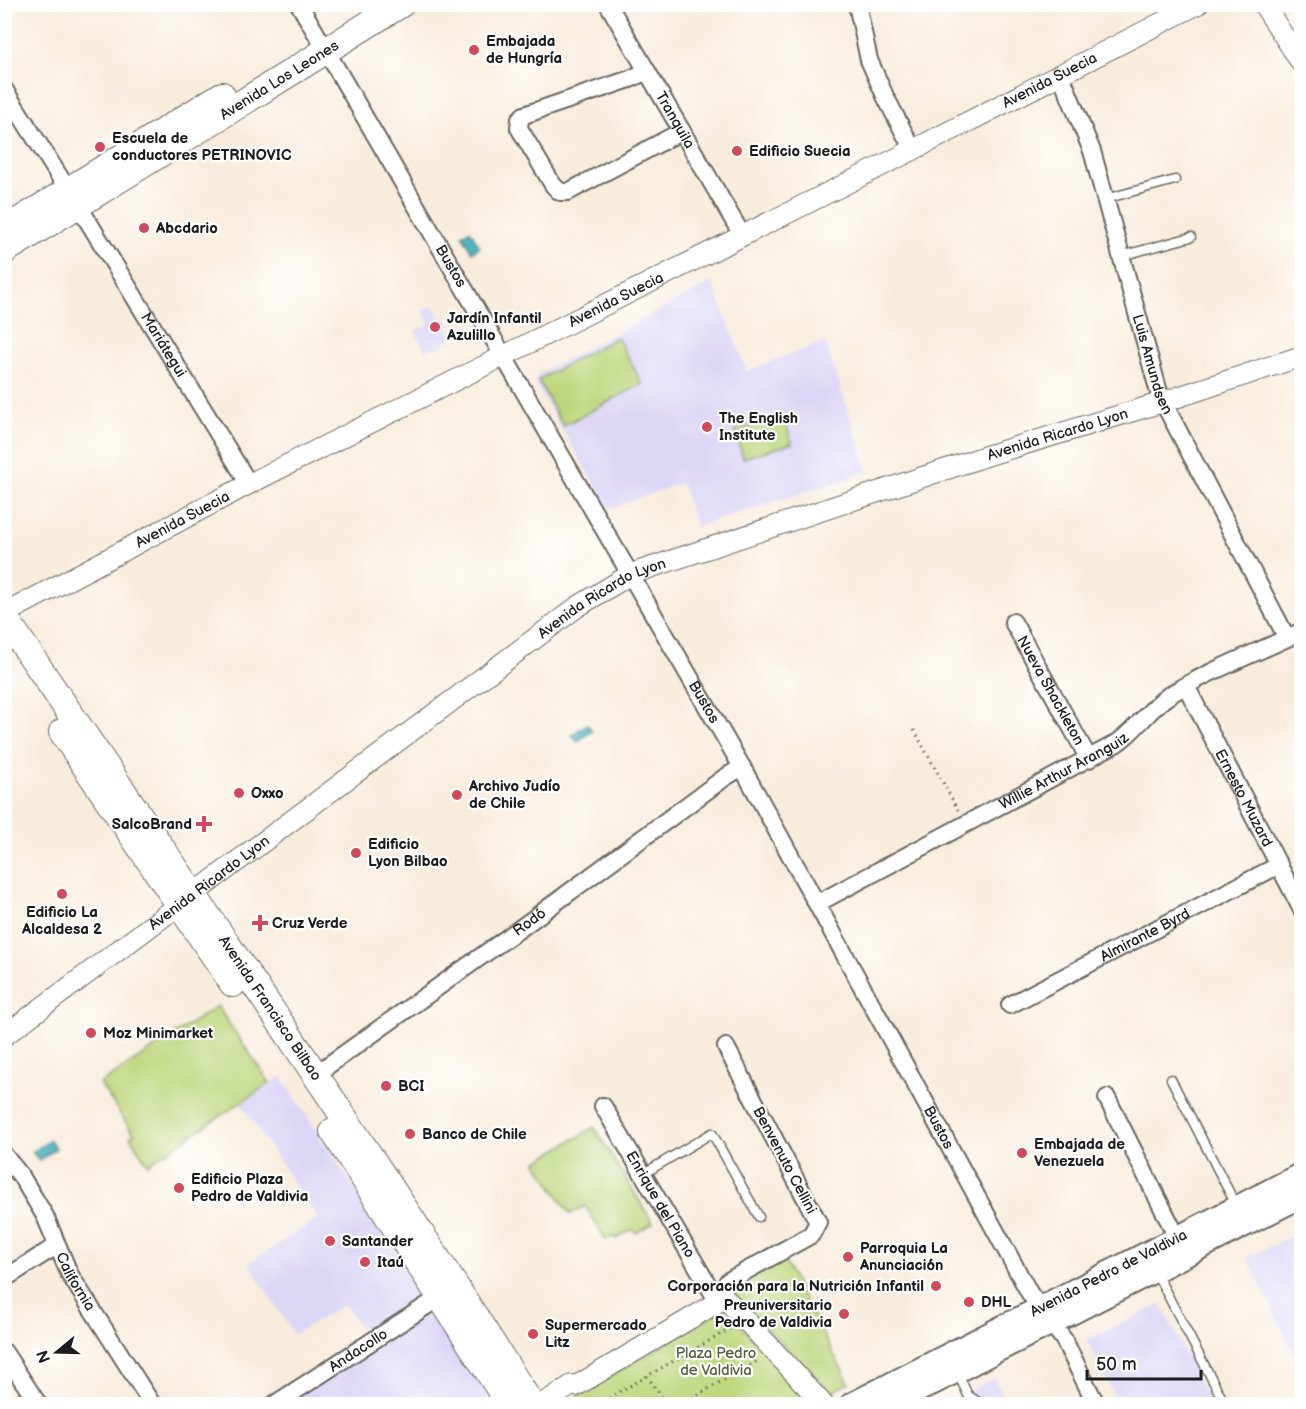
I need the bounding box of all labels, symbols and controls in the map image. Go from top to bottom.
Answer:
place label: Embajada de Hungría [486,32,562,68]
street label: Avenida Los Leones [216,36,343,124]
marker: Embajada de Hungría [467,43,481,57]
street label: Avenida Suecia [999,48,1100,113]
street label: Tranquila [651,88,699,152]
place label: Escuela de conductores PETRINOVIC [112,129,292,165]
marker: Escuela de conductores PETRINOVIC [93,140,107,154]
place label: Edificio Suecia [749,142,851,161]
marker: Edificio Suecia [730,144,744,158]
place label: Abcdario [155,219,218,238]
marker: Abcdario [137,221,151,235]
street label: Bustos [431,242,471,292]
street label: Avenida Suecia [565,268,667,332]
street label: Mariátegui [136,309,190,381]
place label: Jardín Infantil Azulillo [446,309,542,345]
street label: Luis Amundsen [1128,312,1177,418]
marker: Jardín Infantil Azulillo [428,320,442,334]
street label: Avenida Ricardo Lyon [985,404,1130,465]
place label: The English Institute [719,409,798,445]
marker: The English Institute [700,420,714,434]
street label: Avenida Suecia [132,487,233,553]
street label: Avenida Ricardo Lyon [534,554,668,643]
street label: Nueva Shackleton [1012,632,1088,749]
street label: Bustos [684,677,724,727]
street label: Willie Arthur Aranguiz [996,728,1133,814]
street label: Ernesto Muzard [1210,746,1277,850]
place label: Archivo Judío de Chile [468,777,561,813]
place label: Oxxo [251,784,284,803]
marker: Oxxo [232,786,246,800]
marker: Archivo Judío de Chile [450,788,464,802]
place label: SalcoBrand [112,815,192,834]
marker: SalcoBrand [197,817,211,831]
street label: Avenida Ricardo Lyon [145,832,273,934]
place label: Edificio Lyon Bilbao [368,835,448,871]
marker: Edificio Lyon Bilbao [349,846,363,860]
marker: Edificio La Alcaldesa 2 [55,887,69,901]
place label: Edificio La Alcaldesa 2 [21,903,102,939]
street label: Rodó [509,904,550,941]
street label: Almirante Byrd [1097,904,1193,966]
place label: Cruz Verde [272,914,348,933]
marker: Cruz Verde [253,916,267,930]
street label: Avenida Francisco Bilbao [214,932,326,1085]
place label: Moz Minimarket [103,1024,213,1043]
marker: Moz Minimarket [84,1026,98,1040]
place label: BCI [398,1077,424,1096]
marker: BCI [379,1079,393,1093]
street label: Benvenuto Cellini [748,1103,821,1217]
street label: Bustos [919,1103,958,1153]
place label: Banco de Chile [422,1125,527,1144]
marker: Banco de Chile [403,1127,417,1141]
place label: Embajada de Venezuela [1034,1135,1125,1171]
marker: Embajada de Venezuela [1015,1146,1029,1160]
street label: Enrique del Piano [622,1148,699,1261]
place label: Edificio Plaza Pedro de Valdivia [191,1170,308,1206]
marker: Edificio Plaza Pedro de Valdivia [172,1181,186,1195]
street label: Avenida Pedro de Valdivia [1027,1225,1190,1321]
place label: Santander [342,1232,414,1251]
marker: Santander [323,1234,337,1248]
place label: Parroquia La Anunciación [859,1239,948,1275]
street label: California [51,1249,99,1315]
marker: Parroquia La Anunciación [841,1250,855,1264]
place label: Itaú [377,1253,404,1272]
marker: Itaú [358,1255,372,1269]
place label: Corporación para la Nutrición Infantil [667,1277,924,1296]
marker: Corporación para la Nutrición Infantil [929,1279,943,1293]
place label: DHL [981,1293,1012,1312]
marker: DHL [962,1295,976,1309]
place label: Preuniversitario Pedro de Valdivia [715,1296,832,1332]
marker: Preuniversitario Pedro de Valdivia [837,1307,851,1321]
place label: Supermercado Litz [545,1316,647,1352]
north arrow [27,1322,87,1382]
street label: Andacollo [325,1325,391,1377]
marker: Supermercado Litz [526,1327,540,1341]
scale bar [1087,1343,1201,1381]
park label: Plaza Pedro de Valdivia [676,1344,756,1380]
text: N [33,1348,55,1365]
text: 50 m [1096,1354,1137,1375]

